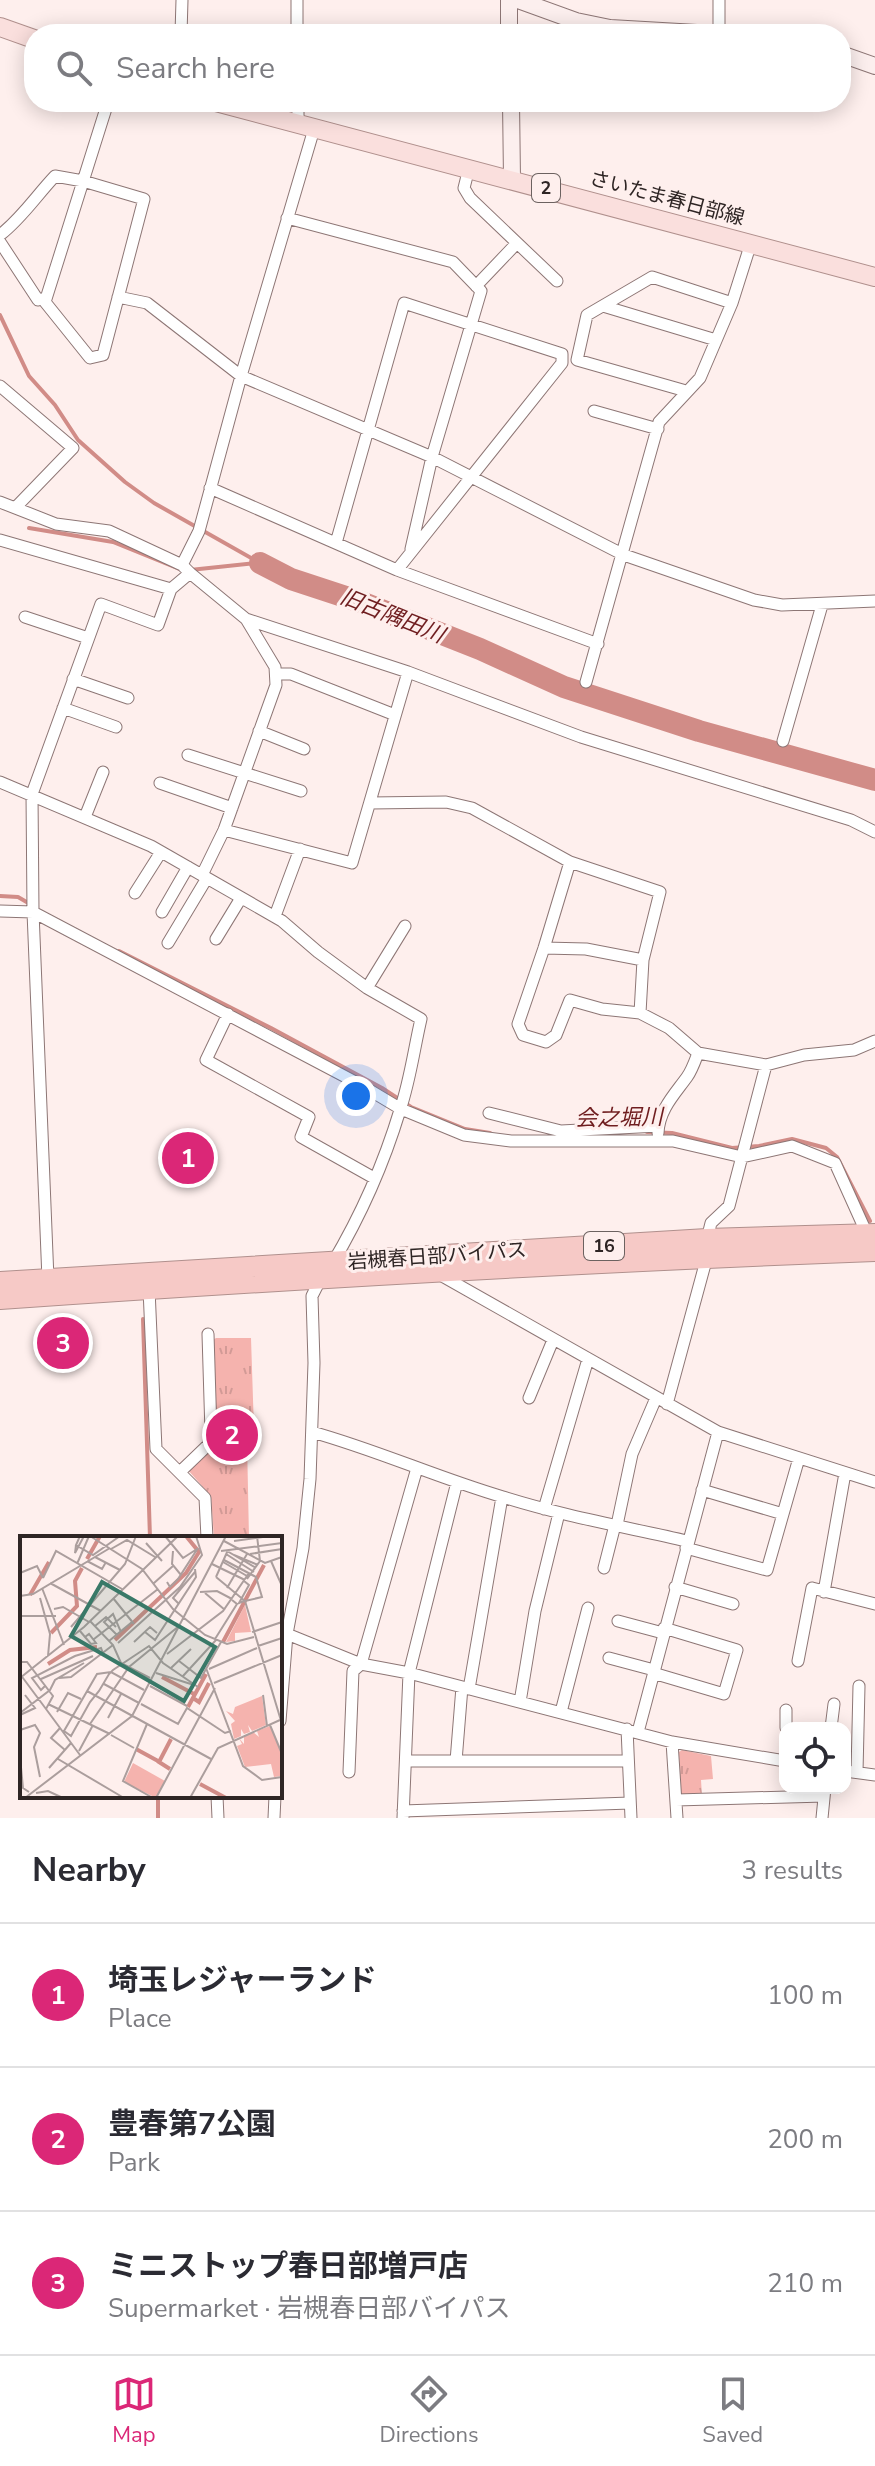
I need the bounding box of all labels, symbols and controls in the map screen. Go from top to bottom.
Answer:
search box [24,24,851,112]
icon: search [52,46,96,90]
text: Search here [116,48,275,89]
street label: さいたま春日部線 [587,164,747,232]
road number: 2 [532,174,560,202]
water label: 旧古隅田川 [335,581,450,651]
your location [336,1076,376,1116]
water label: 会之堀川 [575,1102,665,1134]
pin: 1 [162,1128,214,1188]
road number: 16 [584,1232,624,1260]
street label: 岩槻春日部バイパス [346,1236,528,1276]
pin: 3 [37,1313,89,1373]
pin: 2 [206,1405,258,1465]
inset map [20,1536,282,1798]
map controls [779,1722,851,1794]
button: locate [779,1722,851,1794]
text: Nearby [32,1847,146,1893]
text: 3 results [742,1853,843,1888]
text: 埼玉レジャーランド [108,1960,377,2001]
text: 1 [50,1978,66,2013]
text: 100 m [767,1978,843,2013]
text: Place [108,2001,172,2036]
text: 豊春第7公園 [108,2104,276,2145]
text: 2 [50,2122,66,2157]
text: 200 m [767,2122,843,2157]
text: Park [108,2145,160,2180]
text: ミニストップ春日部増戸店 [108,2246,468,2287]
text: 3 [50,2266,66,2301]
text: 210 m [767,2266,843,2301]
text: Supermarket · 岩槻春日部バイパス [108,2291,511,2326]
tab: Map [112,2372,156,2450]
tab: Directions [380,2372,479,2450]
tab: Saved [702,2372,763,2450]

